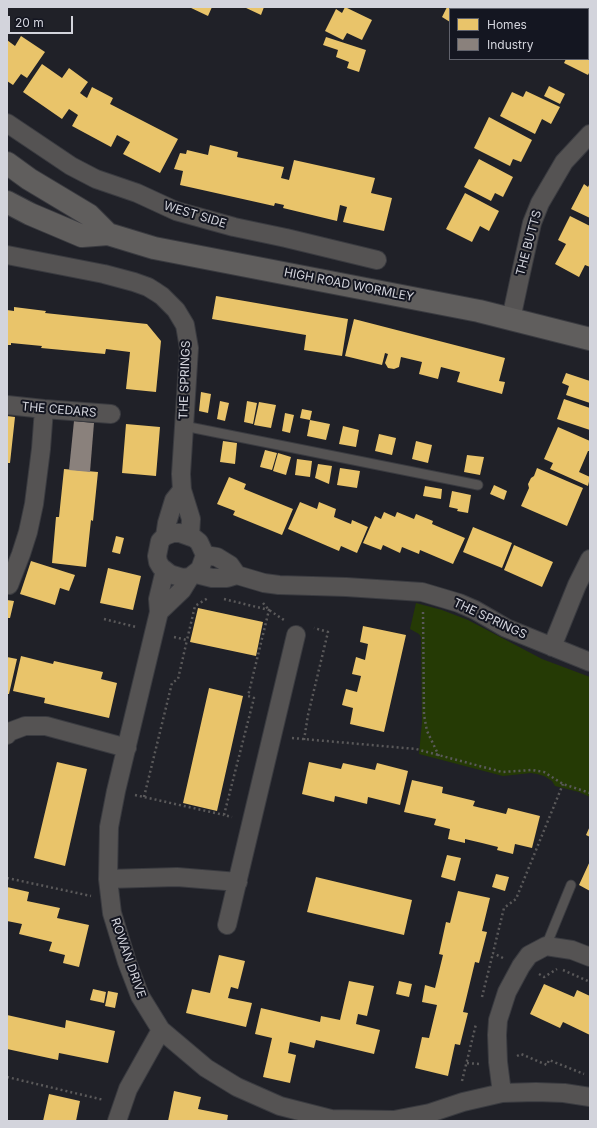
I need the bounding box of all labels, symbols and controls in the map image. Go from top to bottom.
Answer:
scale bar [10,8,75,34]
legend [449,8,589,60]
text: 20 m [15,15,44,30]
text: Homes [487,17,527,32]
text: Industry [487,37,533,52]
street label: WEST SIDE [162,199,228,231]
street label: THE BUTTS [513,209,545,277]
street label: HIGH ROAD WORMLEY [283,265,415,305]
street label: THE SPRINGS [176,340,194,420]
street label: THE CEDARS [21,400,97,420]
street label: THE SPRINGS [451,596,529,642]
street label: ROWAN DRIVE [108,916,148,1000]

